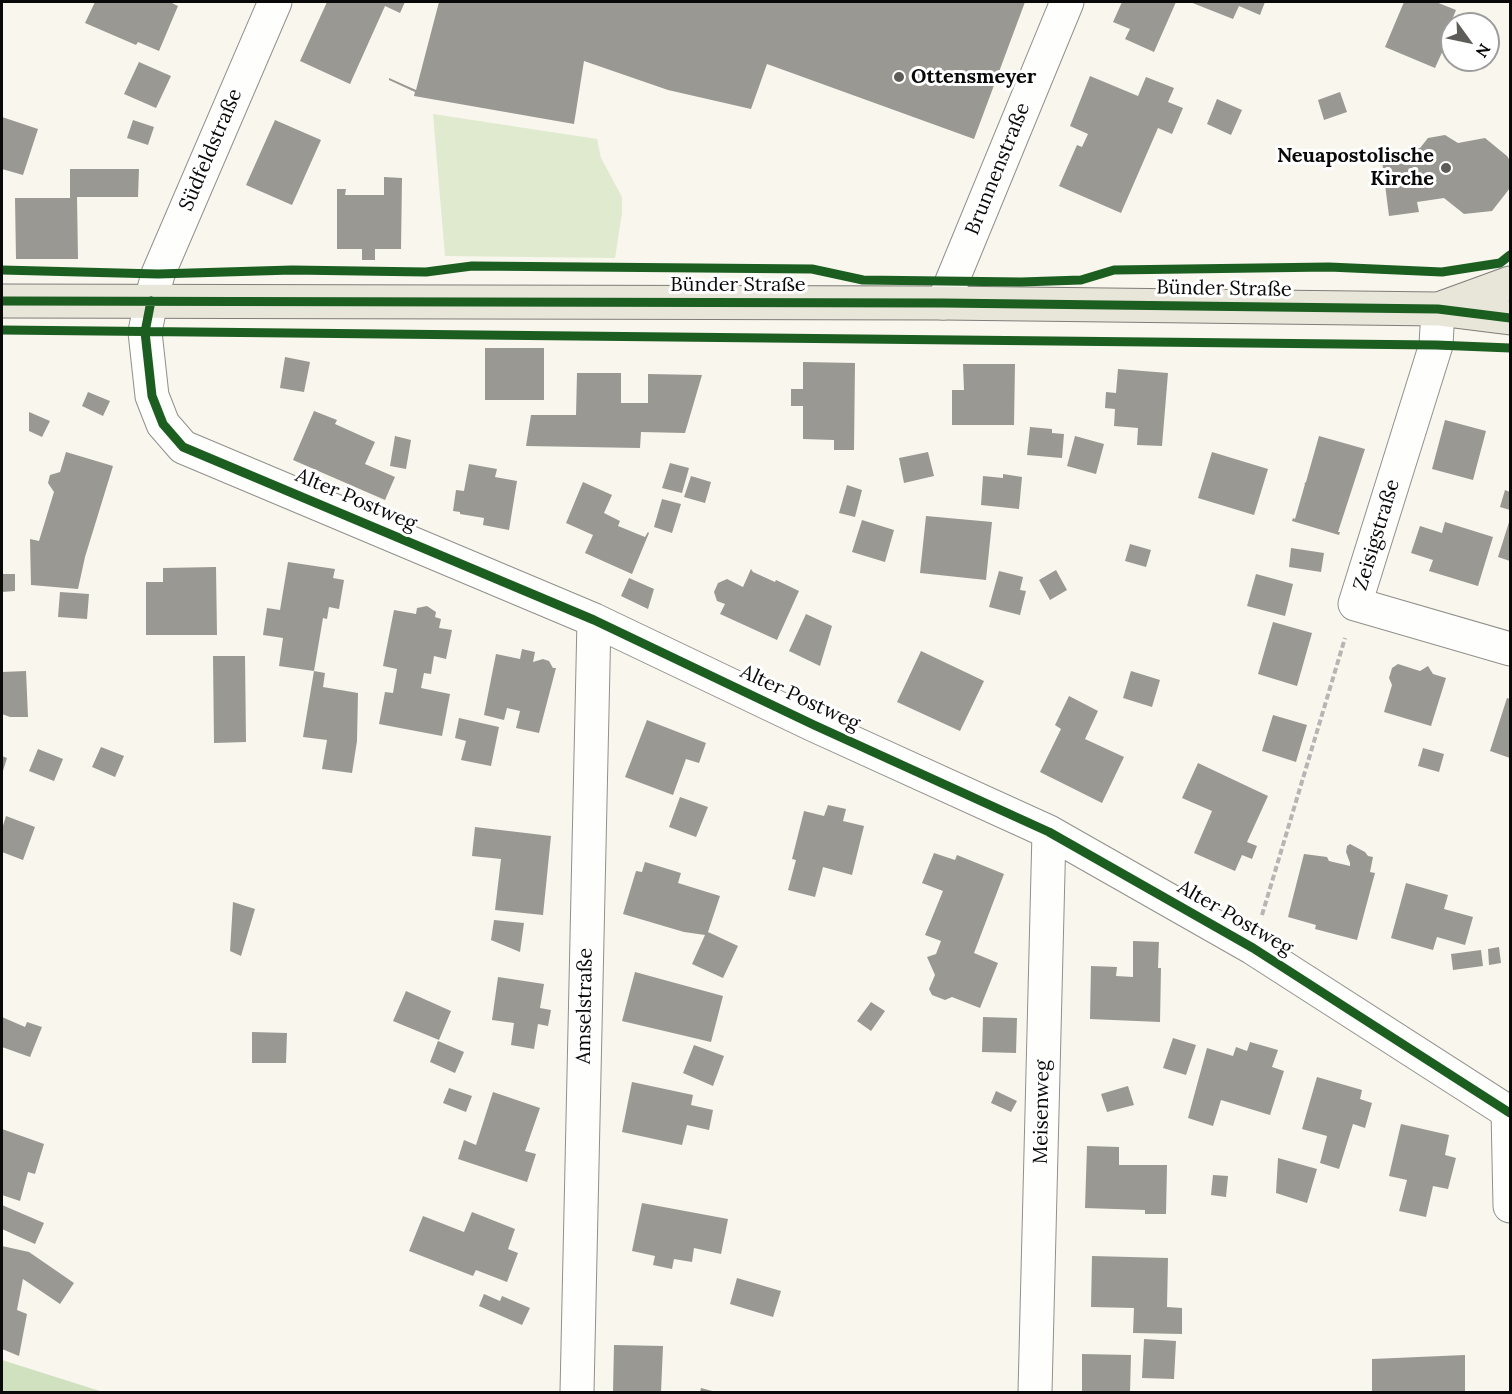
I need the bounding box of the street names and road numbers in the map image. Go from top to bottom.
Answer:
street label: Südfeldstraße [174,85,248,215]
street label: Brunnenstraße [961,99,1035,239]
street label: Bünder Straße [670,273,806,297]
street label: Bünder Straße [1156,276,1292,302]
street label: Alter Postweg [292,464,420,536]
street label: Zeisigstraße [1349,477,1405,593]
street label: Alter Postweg [736,660,864,736]
street label: Alter Postweg [1173,875,1297,961]
street label: Amselstraße [572,948,598,1064]
street label: Meisenweg [1029,1060,1055,1164]

